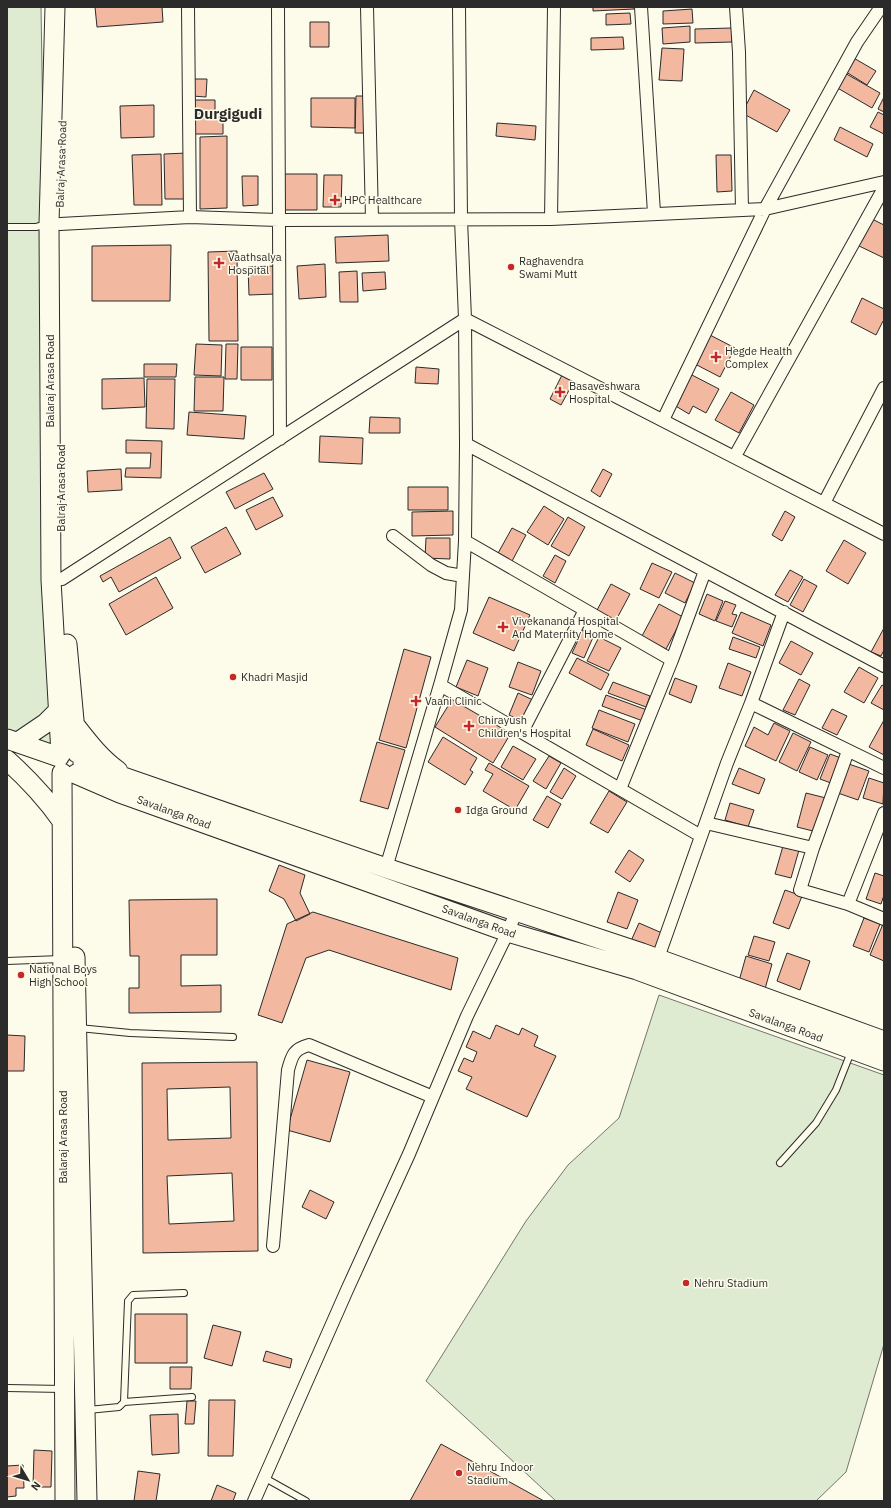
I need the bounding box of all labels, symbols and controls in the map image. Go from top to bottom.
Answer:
district label: Durgigudi [194,104,262,123]
street label: Balraj Arasa Road [52,120,70,208]
place label: HPC Healthcare [344,193,422,207]
marker: HPC Healthcare [329,194,341,206]
place label: Vaathsalya Hospital [228,250,282,277]
place label: Raghavendra Swami Mutt [519,254,584,281]
marker: Vaathsalya Hospital [213,257,225,269]
marker: Raghavendra Swami Mutt [506,262,516,272]
street label: Balaraj Arasa Road [43,334,57,428]
place label: Hegde Health Complex [725,344,792,371]
marker: Hegde Health Complex [710,351,722,363]
place label: Basaveshwara Hospital [569,379,640,406]
marker: Basaveshwara Hospital [554,386,566,398]
street label: Balraj Arasa Road [54,444,68,532]
place label: Vivekananda Hospital And Maternity Home [512,614,619,641]
marker: Vivekananda Hospital And Maternity Home [497,621,509,633]
place label: Khadri Masjid [241,670,308,684]
marker: Khadri Masjid [228,672,238,682]
place label: Vaani Clinic [425,694,482,708]
marker: Vaani Clinic [410,695,422,707]
place label: Chirayush Children's Hospital [478,713,571,740]
marker: Chirayush Children's Hospital [463,720,475,732]
street label: Savalanga Road [135,792,213,832]
place label: Idga Ground [466,803,528,817]
marker: Idga Ground [453,805,463,815]
street label: Savalanga Road [440,901,518,941]
place label: National Boys High School [29,962,97,989]
marker: National Boys High School [16,970,26,980]
street label: Savalanga Road [747,1005,825,1045]
street label: Balaraj Arasa Road [56,1090,70,1184]
place label: Nehru Stadium [694,1276,768,1290]
marker: Nehru Stadium [681,1278,691,1288]
north arrow [8,1460,48,1500]
place label: Nehru Indoor Stadium [467,1460,533,1487]
marker: Nehru Indoor Stadium [454,1468,464,1478]
text: N [28,1479,44,1494]

